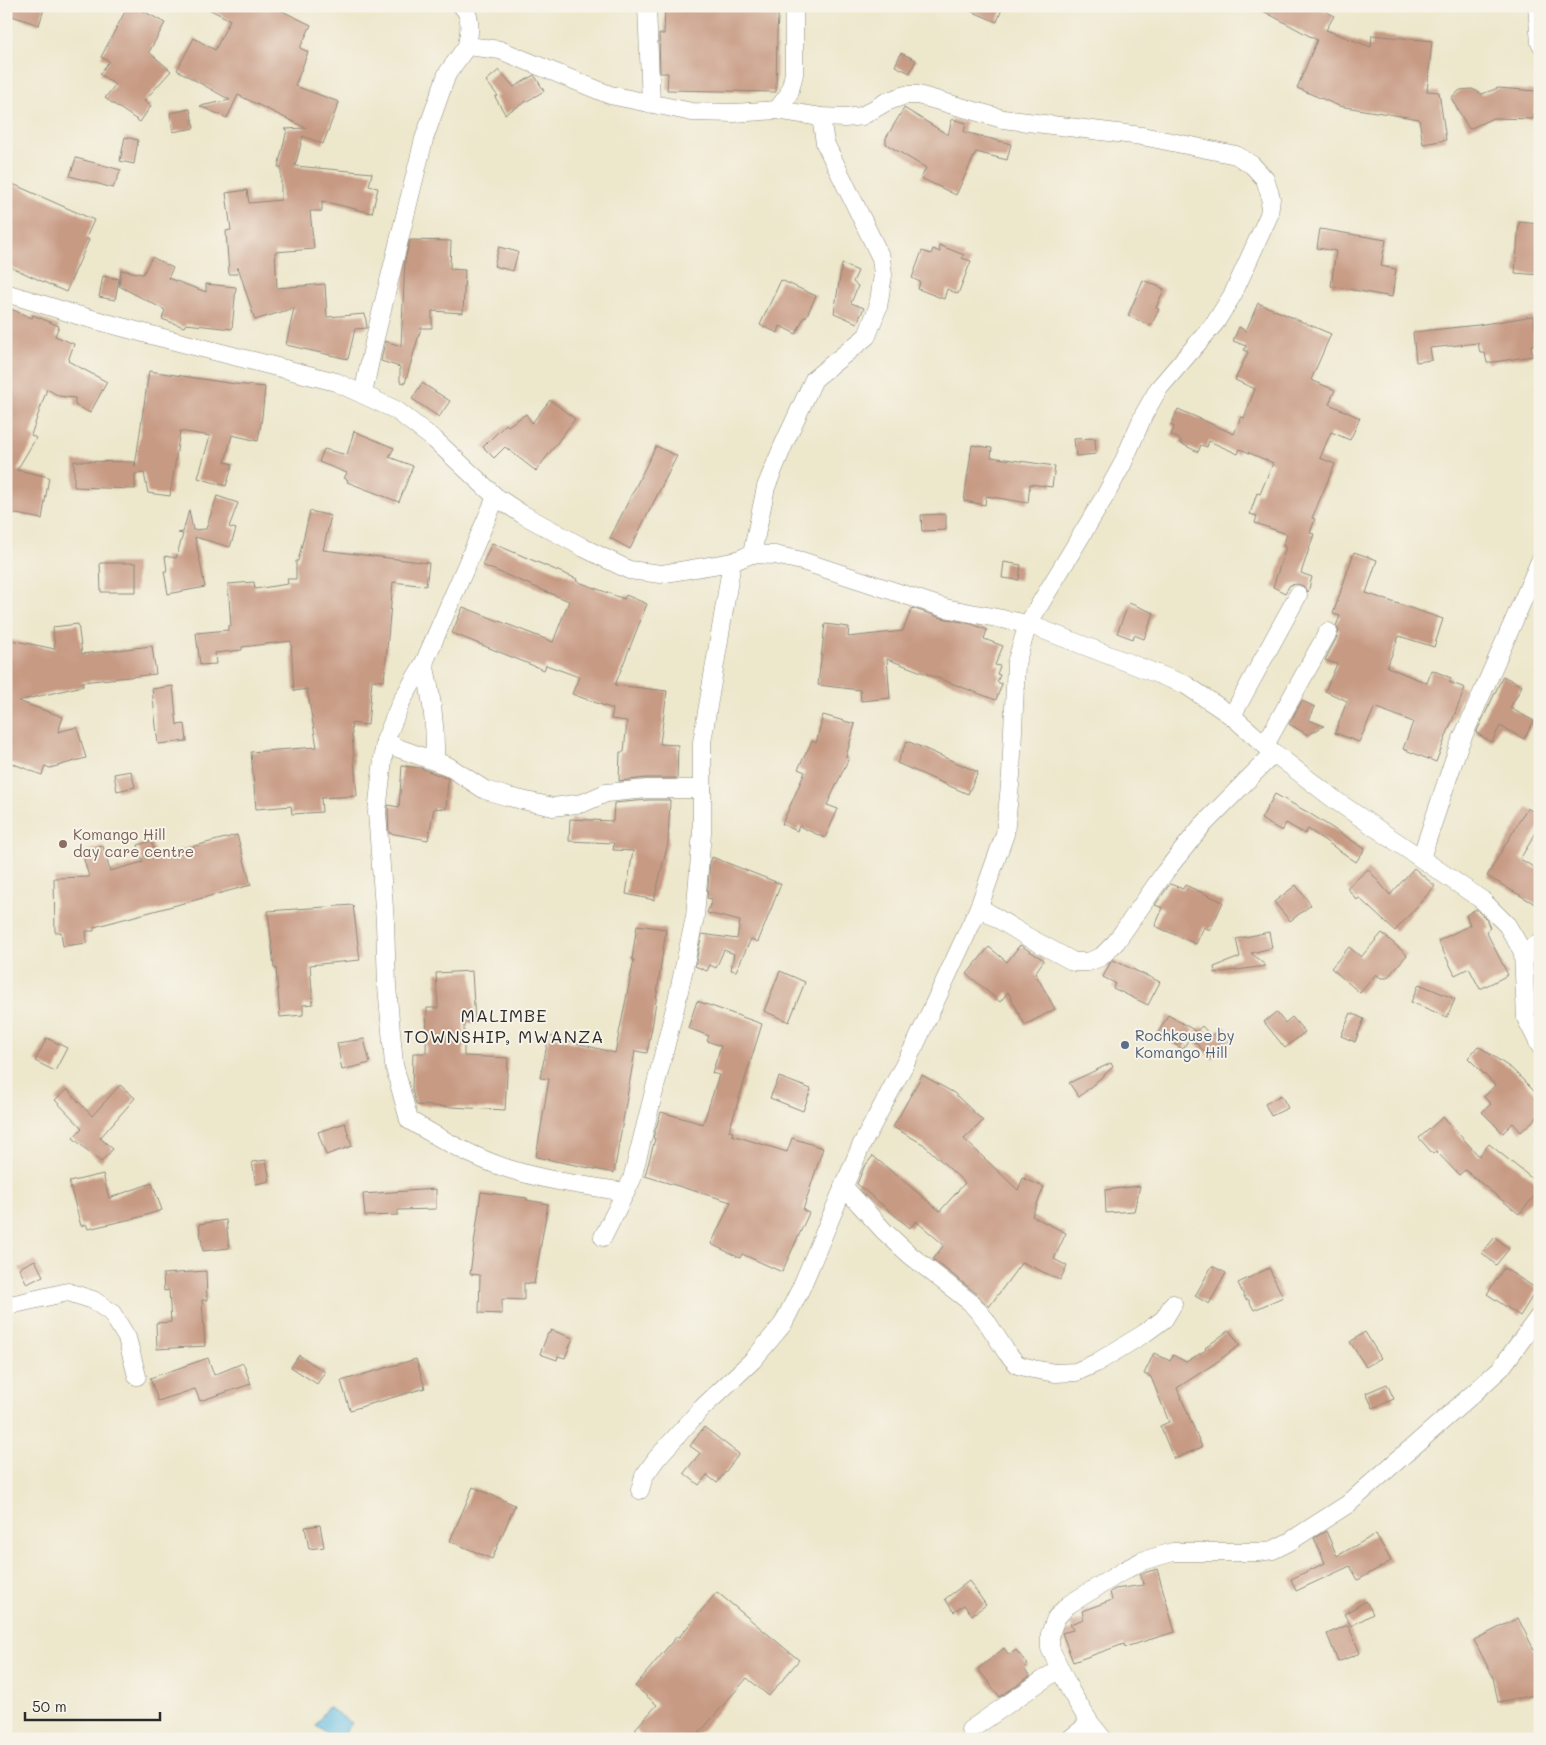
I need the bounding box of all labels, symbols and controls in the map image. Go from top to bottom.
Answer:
place label: Komango Hill day care centre [73,824,194,861]
marker: Komango Hill day care centre [57,838,69,850]
district label: MALIMBE TOWNSHIP, MWANZA [403,1003,605,1048]
place label: Rochkouse by Komango Hill [1135,1025,1235,1062]
marker: Rochkouse by Komango Hill [1119,1039,1131,1051]
scale bar [25,1690,160,1722]
text: 50 m [32,1696,67,1716]

